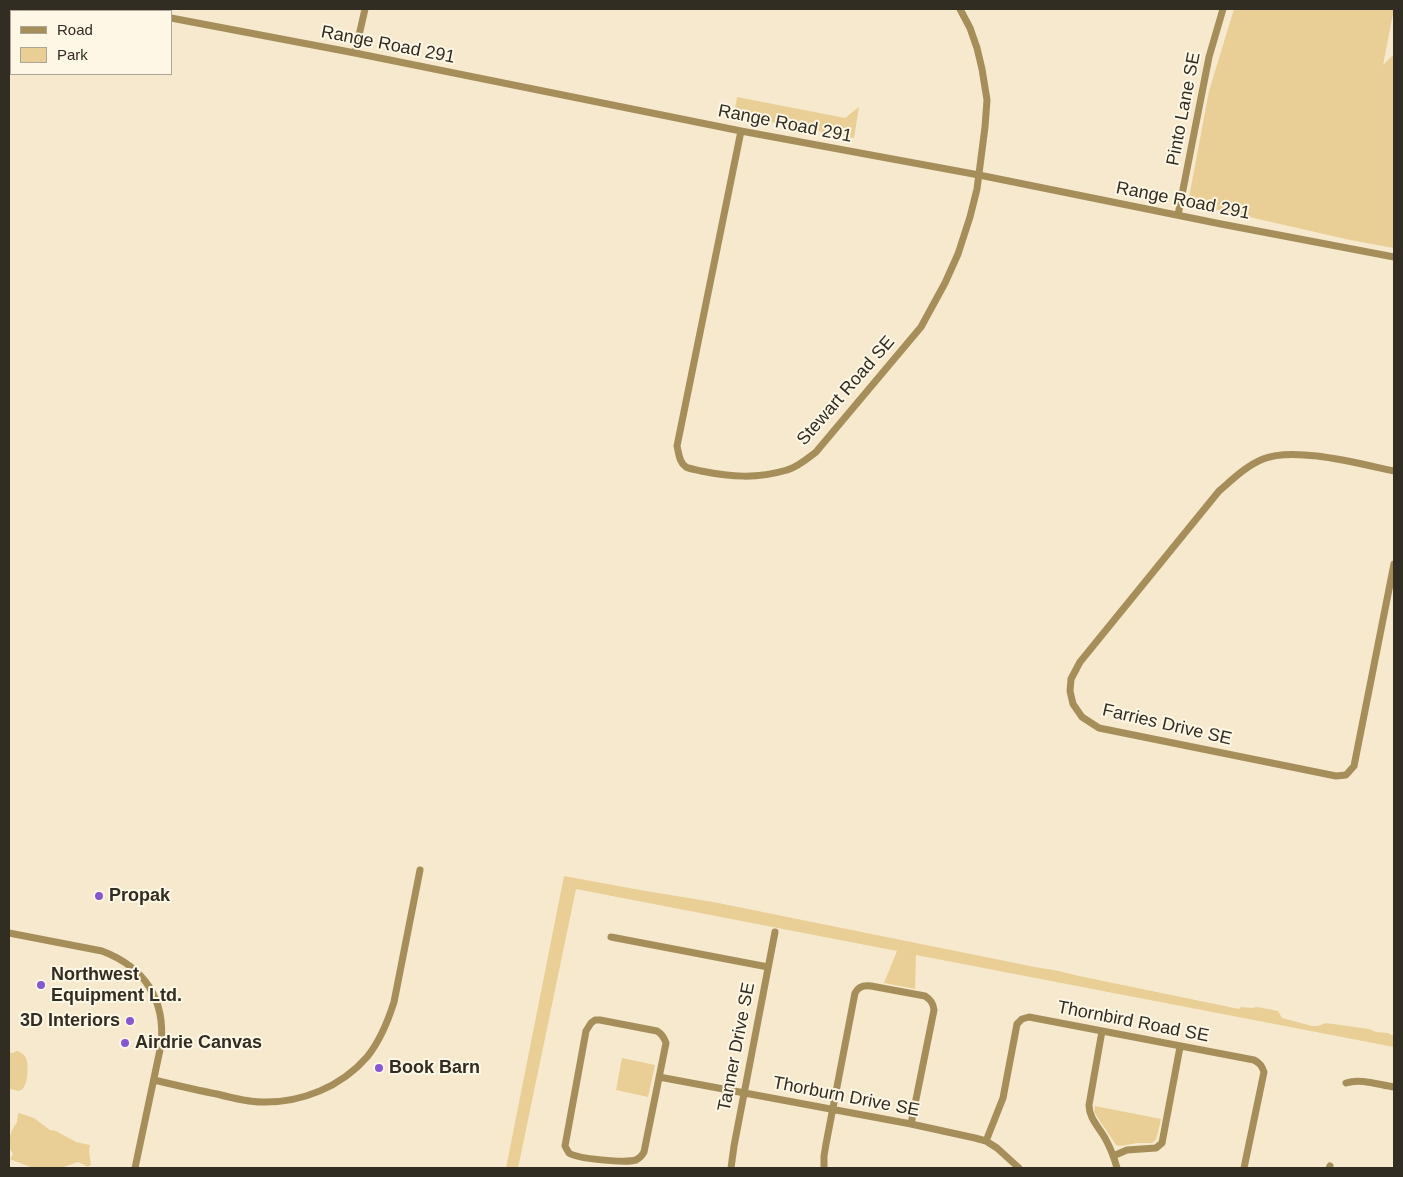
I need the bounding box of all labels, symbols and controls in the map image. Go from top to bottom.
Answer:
legend [10,10,172,75]
text: Road [57,21,93,38]
street label: Range Road 291 [319,21,457,69]
text: Park [57,46,88,63]
street label: Pinto Lane SE [1162,50,1206,168]
street label: Range Road 291 [716,100,854,148]
street label: Range Road 291 [1114,177,1252,225]
street label: Stewart Road SE [793,332,899,450]
street label: Farries Drive SE [1100,700,1234,750]
place label: Propak [109,885,170,907]
marker: Propak [93,890,105,902]
place label: Northwest Equipment Ltd. [51,964,182,1006]
marker: Northwest Equipment Ltd. [35,979,47,991]
street label: Tanner Drive SE [714,981,760,1113]
street label: Thornbird Road SE [1055,997,1211,1047]
place label: 3D Interiors [20,1010,120,1032]
marker: 3D Interiors [124,1015,136,1027]
place label: Airdrie Canvas [135,1032,262,1054]
marker: Airdrie Canvas [119,1037,131,1049]
place label: Book Barn [389,1057,480,1079]
marker: Book Barn [373,1062,385,1074]
street label: Thorburn Drive SE [771,1072,921,1122]

